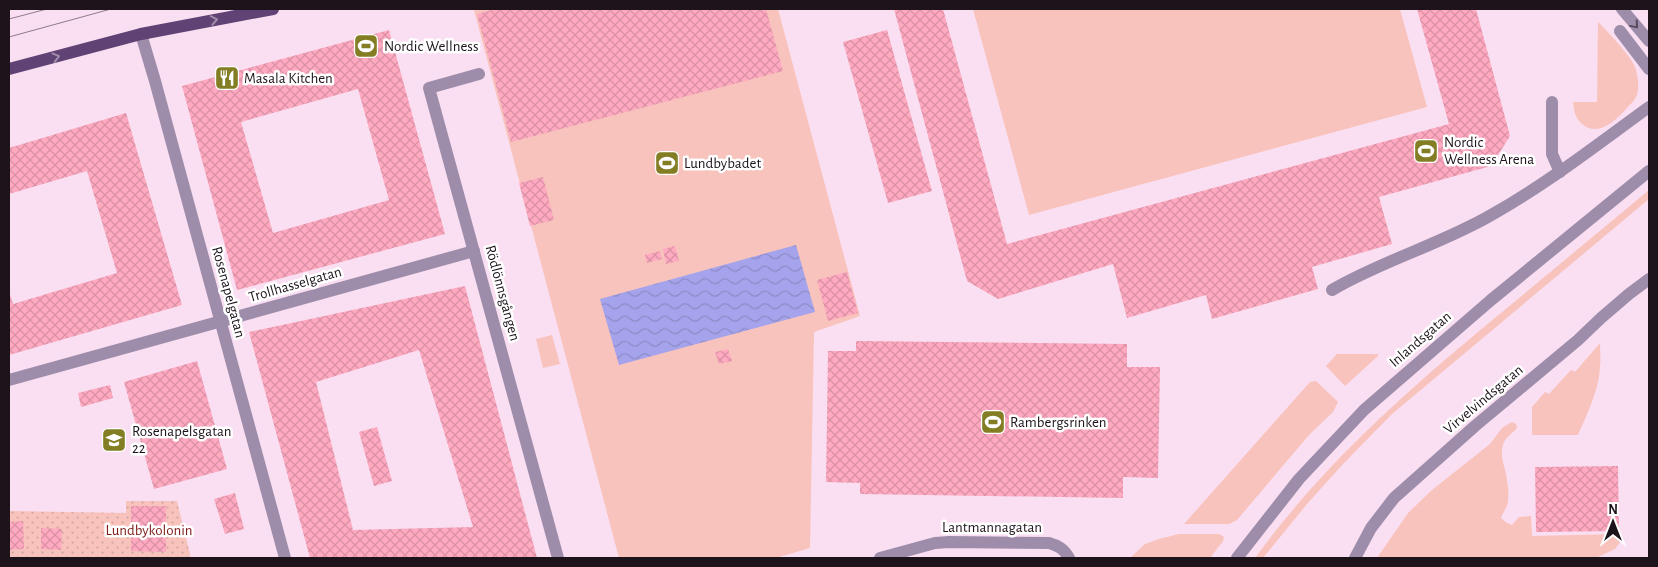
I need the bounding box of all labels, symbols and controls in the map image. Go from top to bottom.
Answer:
one-way arrow [210,15,219,26]
one-way arrow [1630,19,1638,28]
sports icon: Nordic Wellness [353,33,379,59]
place label: Nordic Wellness [384,39,478,54]
one-way arrow [51,52,59,62]
restaurant icon: Masala Kitchen [214,65,240,91]
place label: Masala Kitchen [244,71,333,86]
place label: Nordic Wellness Arena [1444,135,1534,167]
sports icon: Nordic Wellness Arena [1413,138,1439,164]
sports icon: Lundbybadet [654,150,680,176]
place label: Lundbybadet [684,156,761,171]
street label: Rödlönnsgången [483,244,522,343]
street label: Rosenapelgatan [209,245,248,339]
street label: Trollhasselgatan [247,264,343,305]
street label: Inlandsgatan [1387,309,1454,370]
street label: Virvelvindsgatan [1441,362,1526,437]
sports icon: Rambergsrinken [980,409,1006,435]
place label: Rambergsrinken [1010,415,1107,430]
place label: Rosenapelsgatan 22 [132,424,231,456]
school or university icon: Rosenapelsgatan 22 [101,427,127,453]
north arrow [1588,497,1638,547]
text: N [1608,503,1618,517]
street label: Lantmannagatan [942,520,1042,535]
park label: Lundbykolonin [105,523,193,538]

